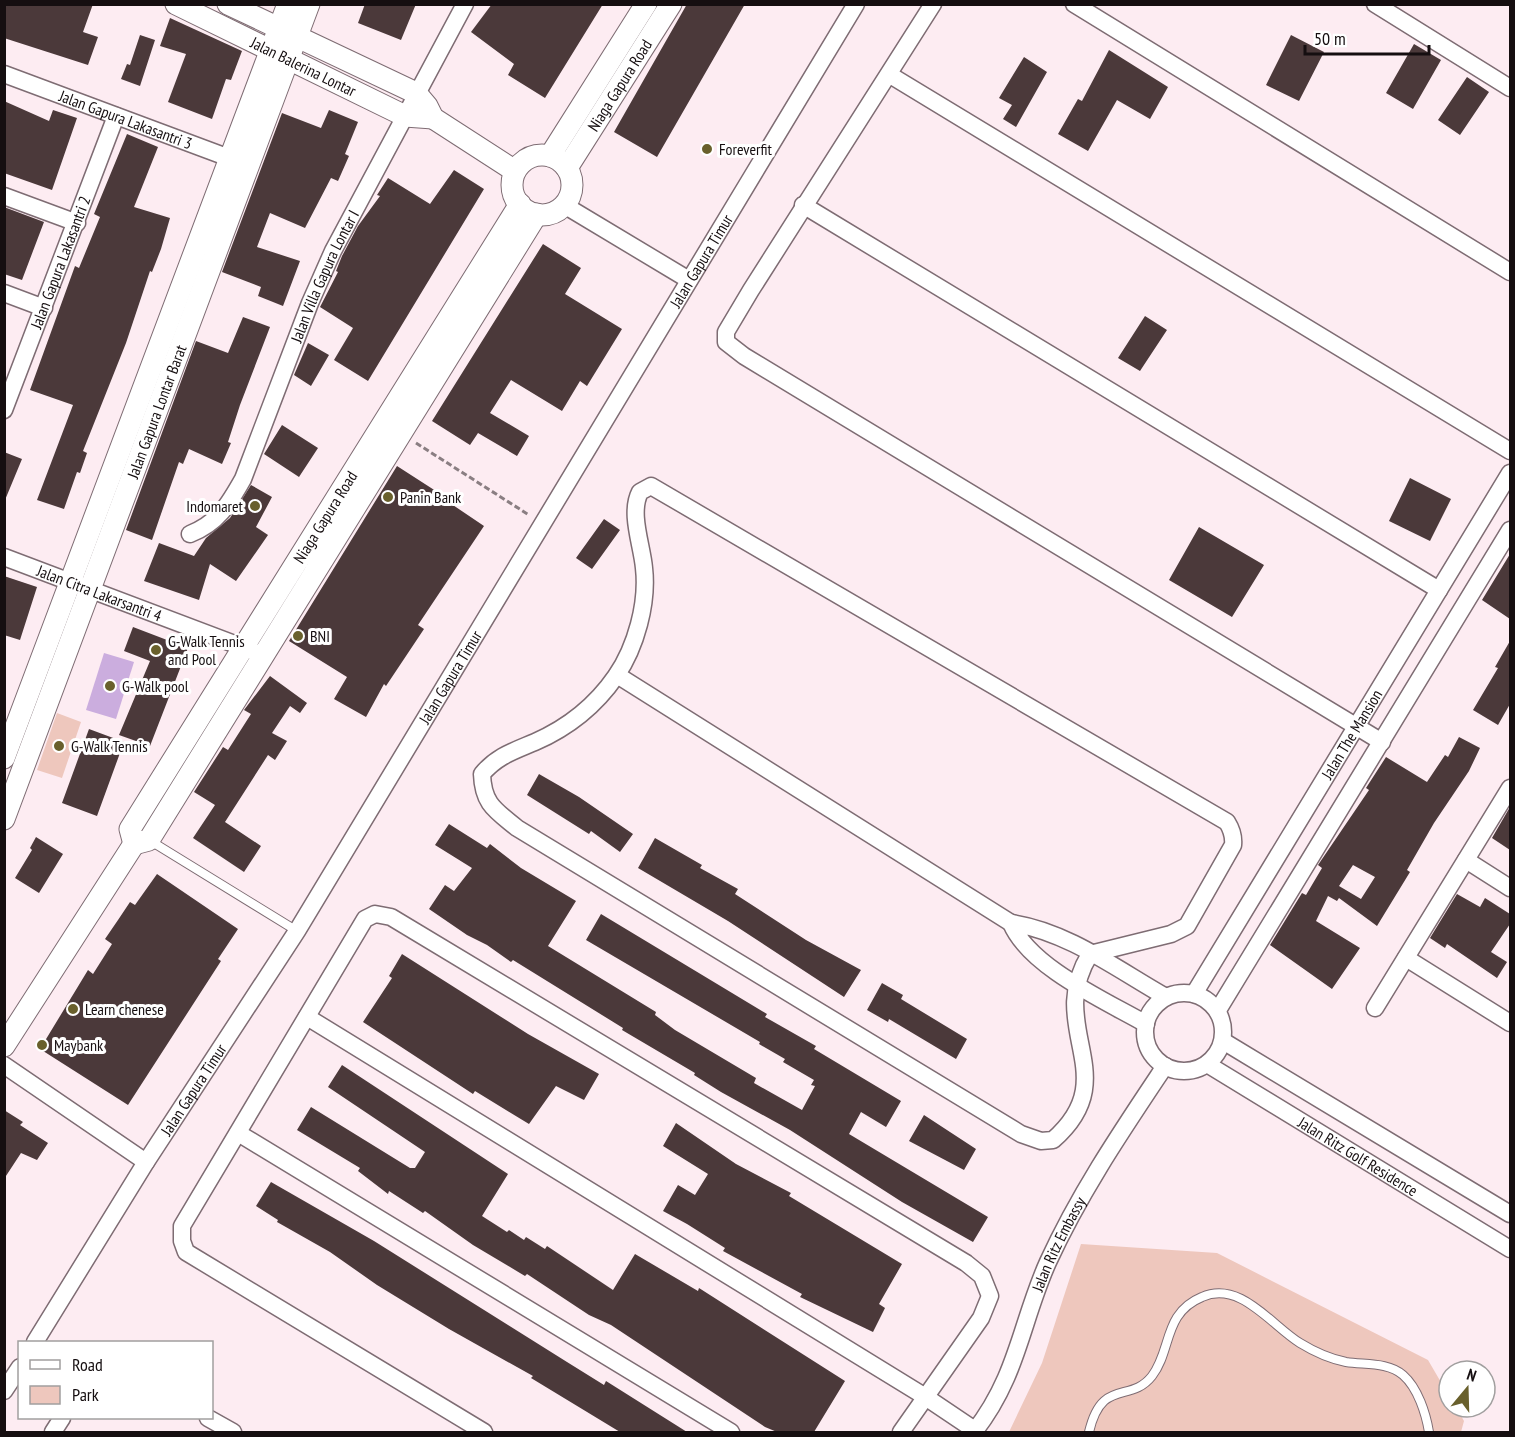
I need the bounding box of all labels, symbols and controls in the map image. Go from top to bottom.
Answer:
scale bar [1305,18,1430,56]
text: 50 m [1314,27,1346,50]
street label: Jalan Balerina Lontar [247,32,360,101]
street label: Niaga Gapura Road [583,36,656,135]
street label: Jalan Gapura Lakasantri 3 [56,85,195,153]
place label: Foreverfit [719,139,772,159]
marker: Foreverfit [700,142,714,156]
street label: Jalan Gapura Lakasantri 2 [26,193,95,332]
street label: Jalan Villa Gapura Lontar I [286,206,363,346]
street label: Jalan Gapura Timur [665,210,737,312]
street label: Jalan Gapura Lontar Barat [122,342,191,482]
street label: Niaga Gapura Road [289,467,361,567]
place label: Panin Bank [400,487,462,507]
marker: Panin Bank [381,490,395,504]
place label: Indomaret [186,496,244,516]
marker: Indomaret [248,499,262,513]
street label: Jalan Citra Lakarsantri 4 [33,560,165,626]
place label: BNI [310,626,330,646]
street label: Jalan Gapura Timur [414,626,486,728]
marker: BNI [291,629,305,643]
place label: G-Walk Tennis and Pool [168,631,245,669]
marker: G-Walk Tennis and Pool [149,643,163,657]
place label: G-Walk pool [122,676,189,696]
marker: G-Walk pool [103,679,117,693]
street label: Jalan The Mansion [1316,686,1386,783]
place label: G-Walk Tennis [71,736,148,756]
marker: G-Walk Tennis [52,739,66,753]
place label: Learn chenese [85,999,164,1019]
marker: Learn chenese [66,1002,80,1016]
place label: Maybank [54,1035,104,1055]
marker: Maybank [35,1038,49,1052]
street label: Jalan Gapura Timur [156,1040,231,1140]
street label: Jalan Ritz Golf Residence [1294,1112,1422,1200]
street label: Jalan Ritz Embassy [1027,1193,1090,1295]
legend [18,1341,213,1419]
text: Road [72,1353,103,1376]
north arrow [1437,1359,1497,1419]
text: N [1465,1364,1479,1386]
text: Park [72,1383,99,1406]

